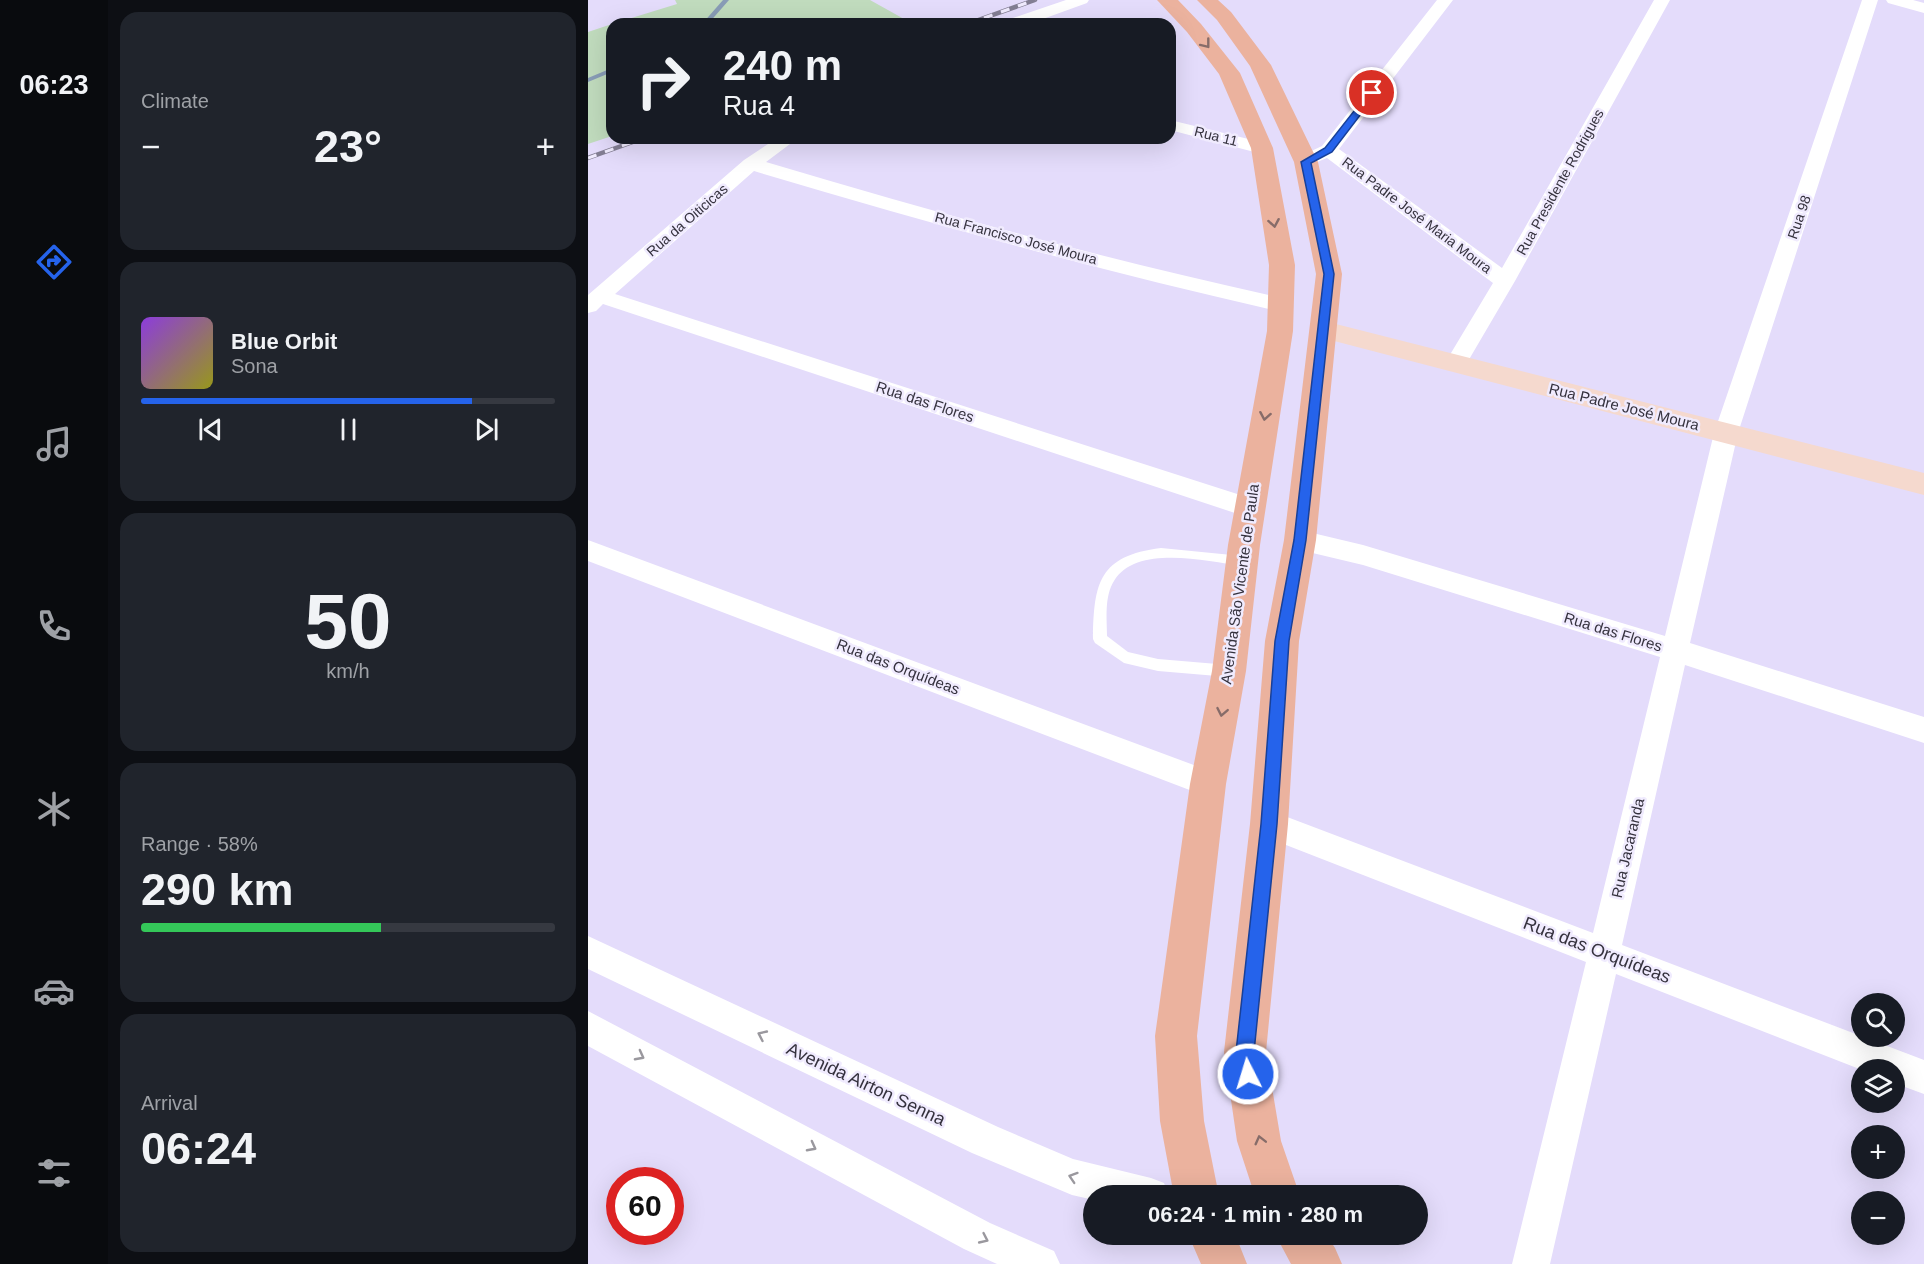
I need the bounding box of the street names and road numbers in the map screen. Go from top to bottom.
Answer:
street label: Rua Presidente Rodrigues [1513,106,1607,258]
street label: Rua 11 [1193,123,1240,149]
street label: Rua Padre José Maria Moura [1339,154,1495,277]
street label: Rua da Oiticicas [643,181,731,259]
street label: Rua 98 [1784,193,1814,241]
street label: Rua Francisco José Moura [933,209,1099,267]
street label: Rua das Flores [874,378,976,425]
street label: Rua Padre José Moura [1547,380,1702,434]
street label: Avenida São Vicente de Paula [1217,482,1262,685]
street label: Rua das Flores [1562,609,1664,655]
street label: Rua das Orquídeas [834,635,962,698]
street label: Rua Jacaranda [1608,796,1647,899]
street label: Rua das Orquídeas [1521,913,1673,987]
street label: Avenida Airton Senna [783,1038,949,1130]

